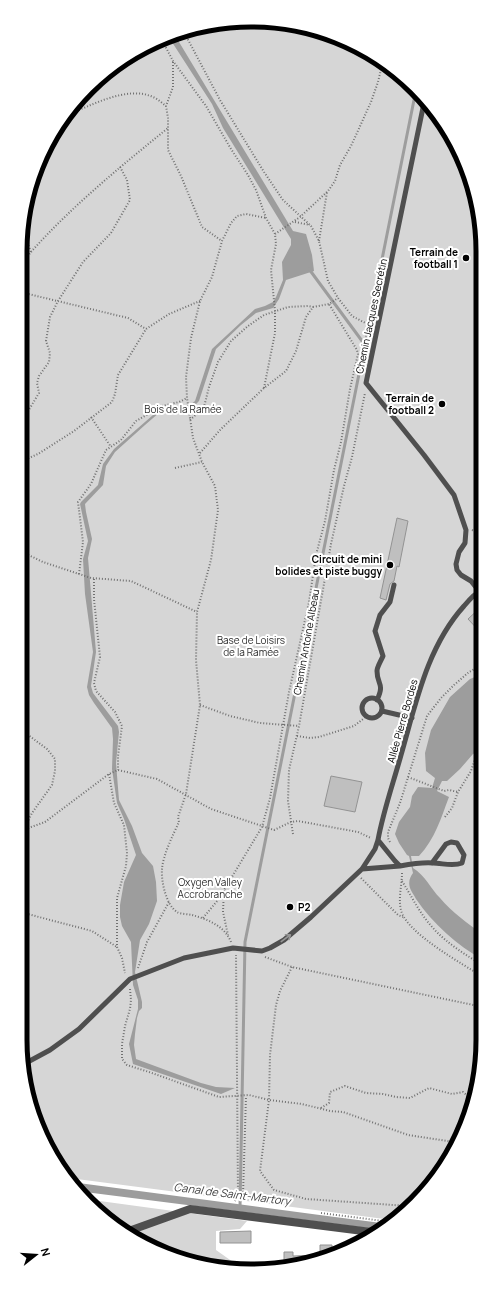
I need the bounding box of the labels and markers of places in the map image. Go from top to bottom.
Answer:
place label: Terrain de football 1 [410,245,458,271]
marker: Terrain de football 1 [461,253,471,263]
place label: Terrain de football 2 [386,391,434,417]
marker: Terrain de football 2 [437,399,447,409]
place label: Circuit de mini bolides et piste buggy [275,552,382,578]
marker: Circuit de mini bolides et piste buggy [385,560,395,570]
place label: P2 [298,900,310,914]
marker: P2 [285,902,295,912]

